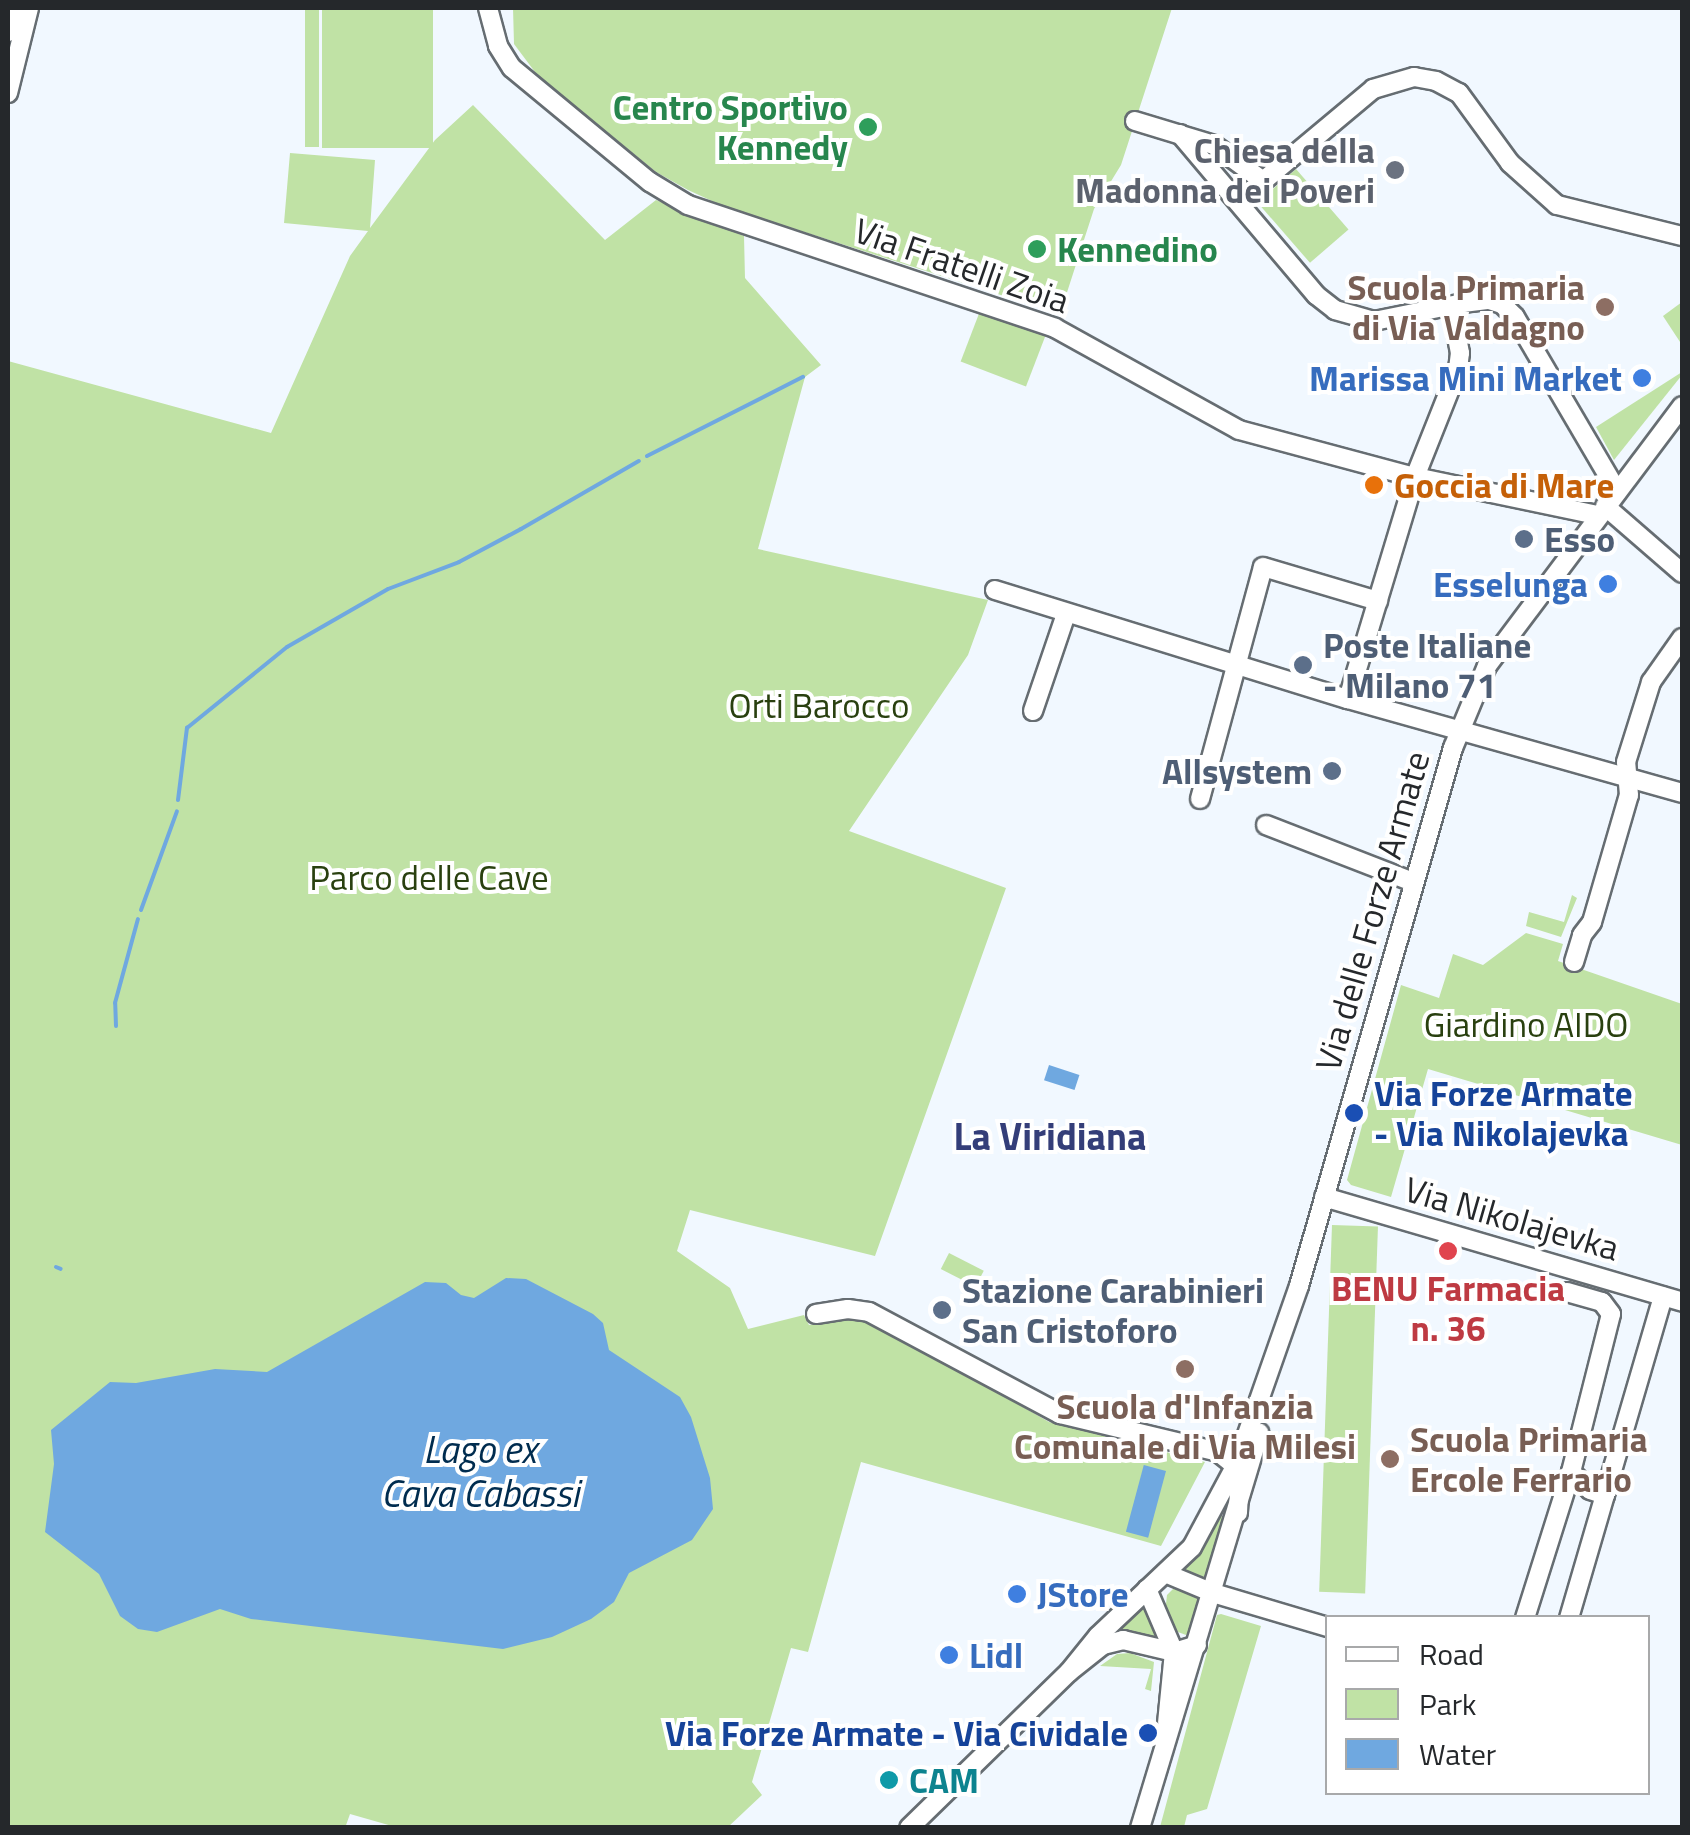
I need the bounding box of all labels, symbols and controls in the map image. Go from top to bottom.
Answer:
place label: Centro Sportivo Kennedy [613,86,848,168]
marker: Centro Sportivo Kennedy [857,116,879,138]
place label: Chiesa della Madonna dei Poveri [1075,129,1375,211]
marker: Chiesa della Madonna dei Poveri [1384,159,1406,181]
street label: Via Fratelli Zoia [849,209,1075,321]
place label: Kennedino [1057,228,1218,270]
marker: Kennedino [1026,238,1048,260]
place label: Scuola Primaria di Via Valdagno [1347,266,1585,348]
marker: Scuola Primaria di Via Valdagno [1594,296,1616,318]
place label: Marissa Mini Market [1309,357,1622,399]
marker: Marissa Mini Market [1631,367,1653,389]
place label: Goccia di Mare [1394,464,1614,506]
marker: Goccia di Mare [1363,474,1385,496]
place label: Esso [1544,518,1615,560]
marker: Esso [1513,528,1535,550]
place label: Esselunga [1433,563,1588,605]
marker: Esselunga [1597,573,1619,595]
place label: Poste Italiane - Milano 71 [1323,624,1531,706]
marker: Poste Italiane - Milano 71 [1292,654,1314,676]
park label: Orti Barocco [729,684,909,726]
street label: Via delle Forze Armate [1306,746,1438,1076]
place label: Allsystem [1162,750,1312,792]
marker: Allsystem [1321,760,1343,782]
park label: Parco delle Cave [309,856,549,898]
park label: Giardino AIDO [1424,1003,1628,1045]
place label: Via Forze Armate - Via Nikolajevka [1374,1072,1633,1154]
marker: Via Forze Armate - Via Nikolajevka [1343,1102,1365,1124]
district label: La Viridiana [954,1114,1146,1160]
street label: Via Nikolajevka [1400,1167,1624,1269]
marker: BENU Farmacia n. 36 [1437,1240,1459,1262]
place label: BENU Farmacia n. 36 [1331,1267,1565,1349]
place label: Stazione Carabinieri San Cristoforo [962,1269,1264,1351]
marker: Stazione Carabinieri San Cristoforo [931,1299,953,1321]
marker: Scuola d'Infanzia Comunale di Via Milesi [1174,1358,1196,1380]
place label: Scuola d'Infanzia Comunale di Via Milesi [1014,1385,1356,1467]
place label: Scuola Primaria Ercole Ferrario [1410,1418,1648,1500]
water label: Lago ex Cava Cabassi [381,1427,579,1516]
marker: Scuola Primaria Ercole Ferrario [1379,1448,1401,1470]
place label: JStore [1037,1573,1129,1615]
marker: JStore [1006,1583,1028,1605]
legend [1325,1615,1650,1795]
text: Road [1419,1631,1484,1677]
place label: Lidl [969,1634,1023,1676]
marker: Lidl [938,1644,960,1666]
text: Park [1419,1681,1476,1727]
place label: Via Forze Armate - Via Cividale [665,1712,1128,1754]
marker: Via Forze Armate - Via Cividale [1137,1722,1159,1744]
text: Water [1419,1731,1496,1777]
place label: CAM [909,1759,979,1801]
marker: CAM [878,1769,900,1791]

